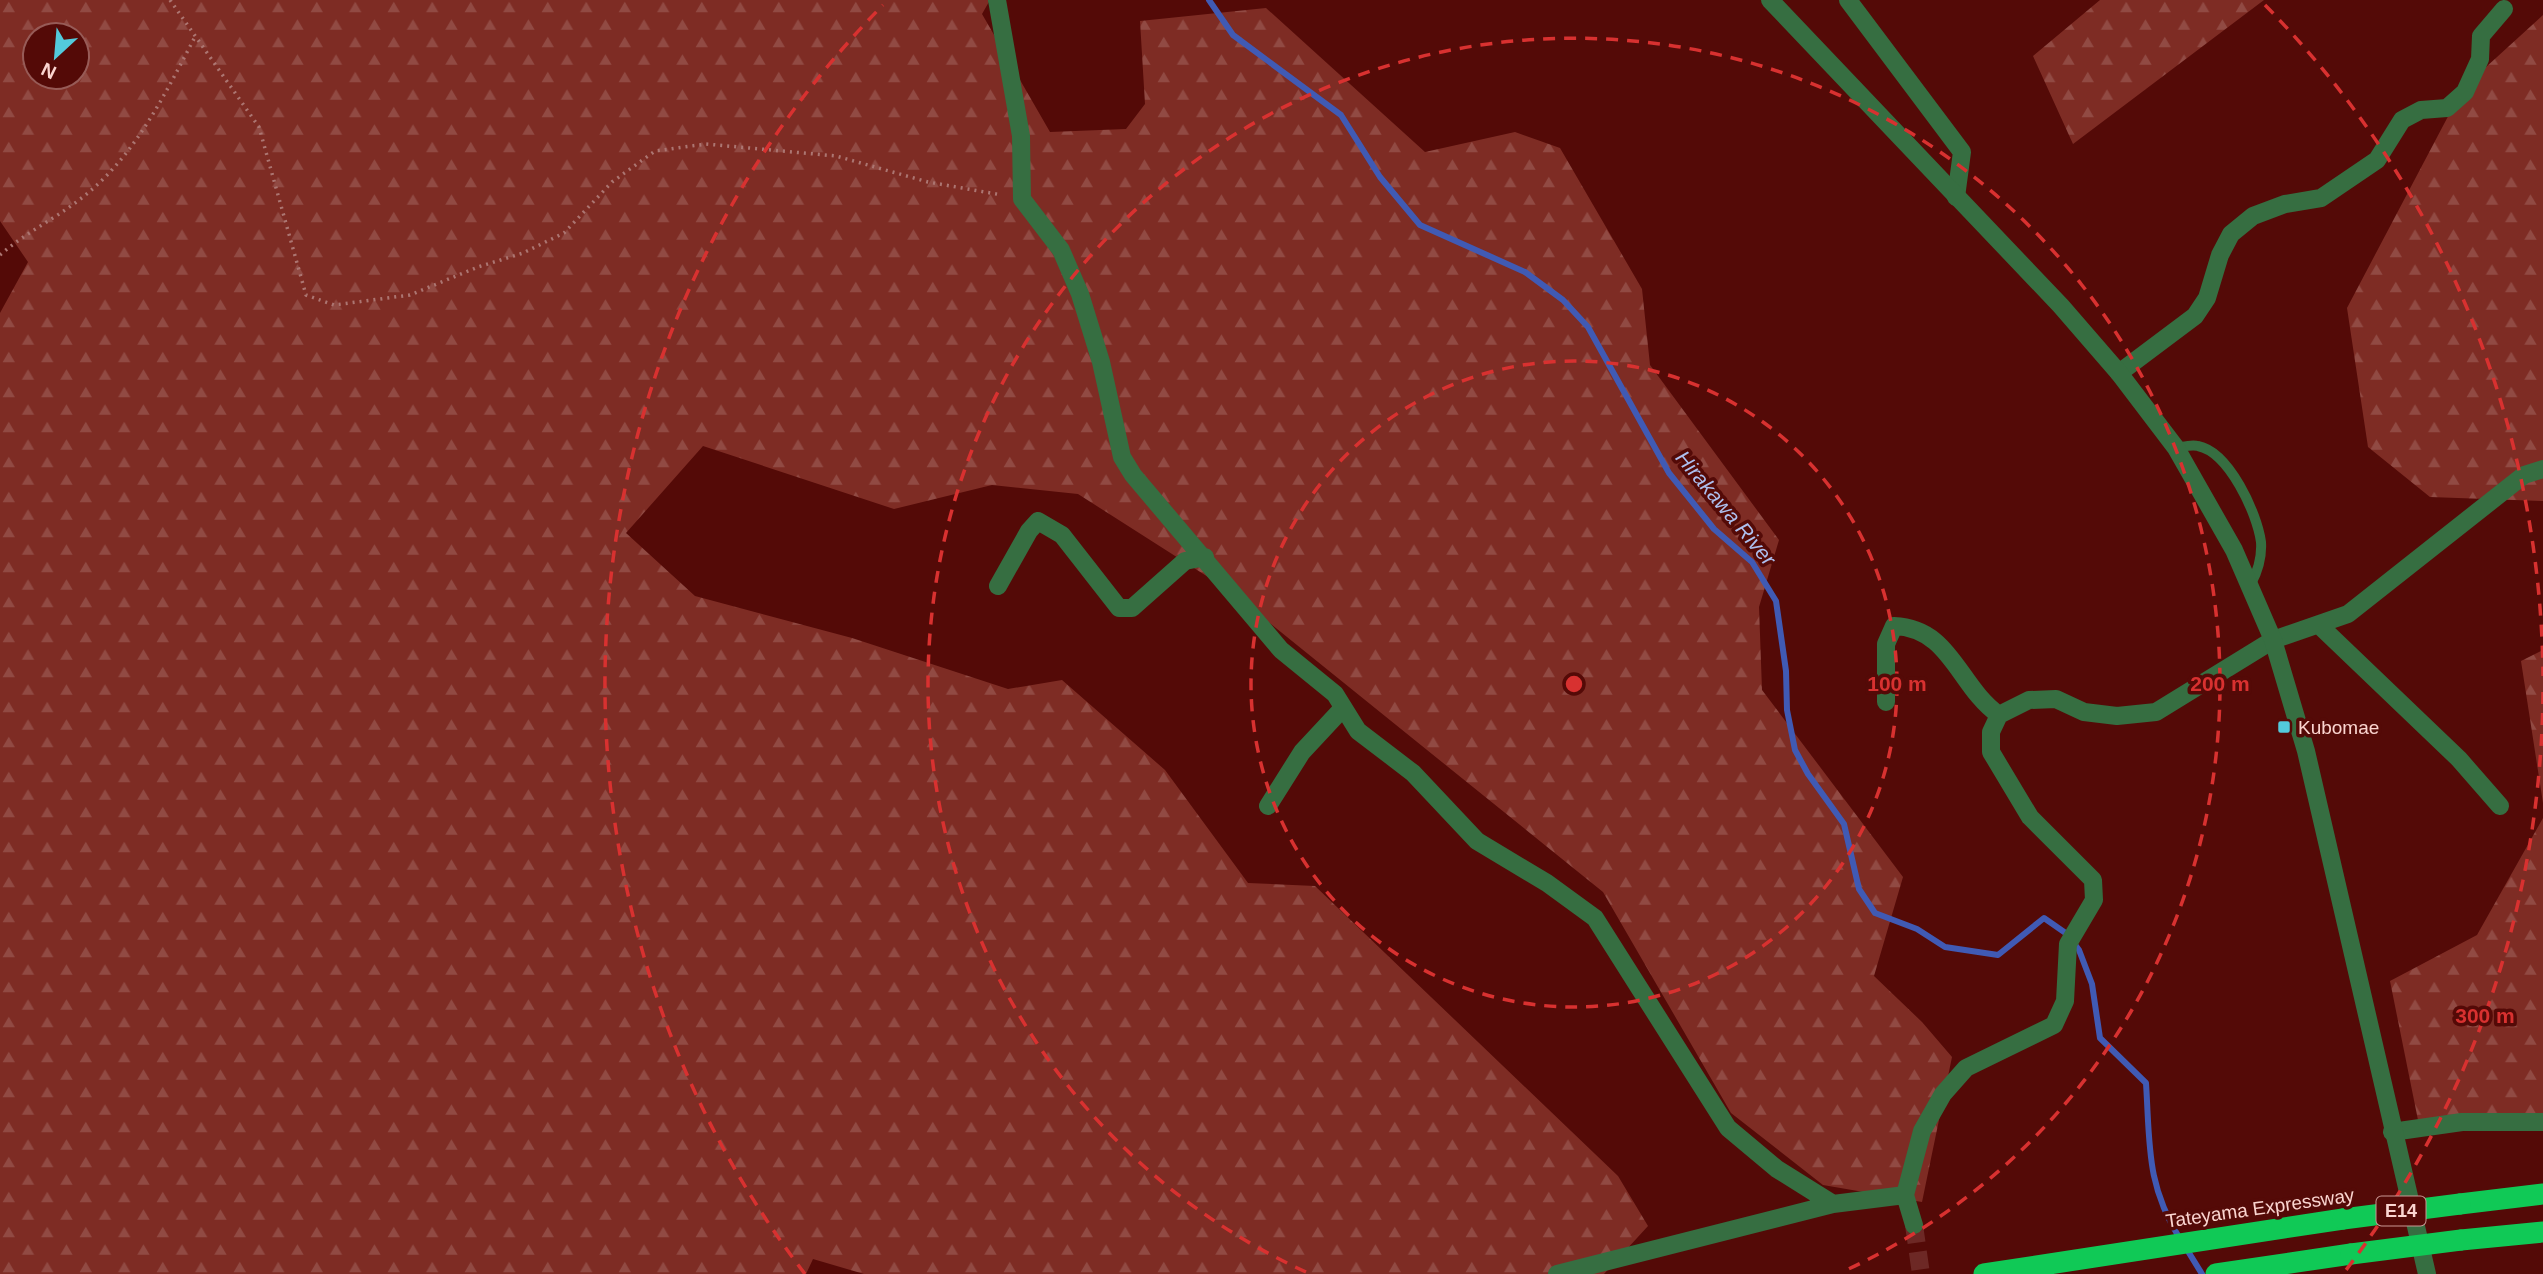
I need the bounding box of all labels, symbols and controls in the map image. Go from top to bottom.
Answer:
north arrow [21,21,91,91]
text: N [38,58,60,83]
water label: Hirakawa River [1671,446,1781,571]
centre of rings [1562,672,1586,696]
text: 100 m [1867,672,1927,695]
text: 200 m [2190,672,2250,695]
place label: Kubomae [2298,717,2379,738]
marker: Kubomae [2276,719,2292,735]
text: 300 m [2455,1004,2515,1027]
street label: Tateyama Expressway [2164,1184,2356,1232]
road number: E14 [2376,1196,2426,1226]

